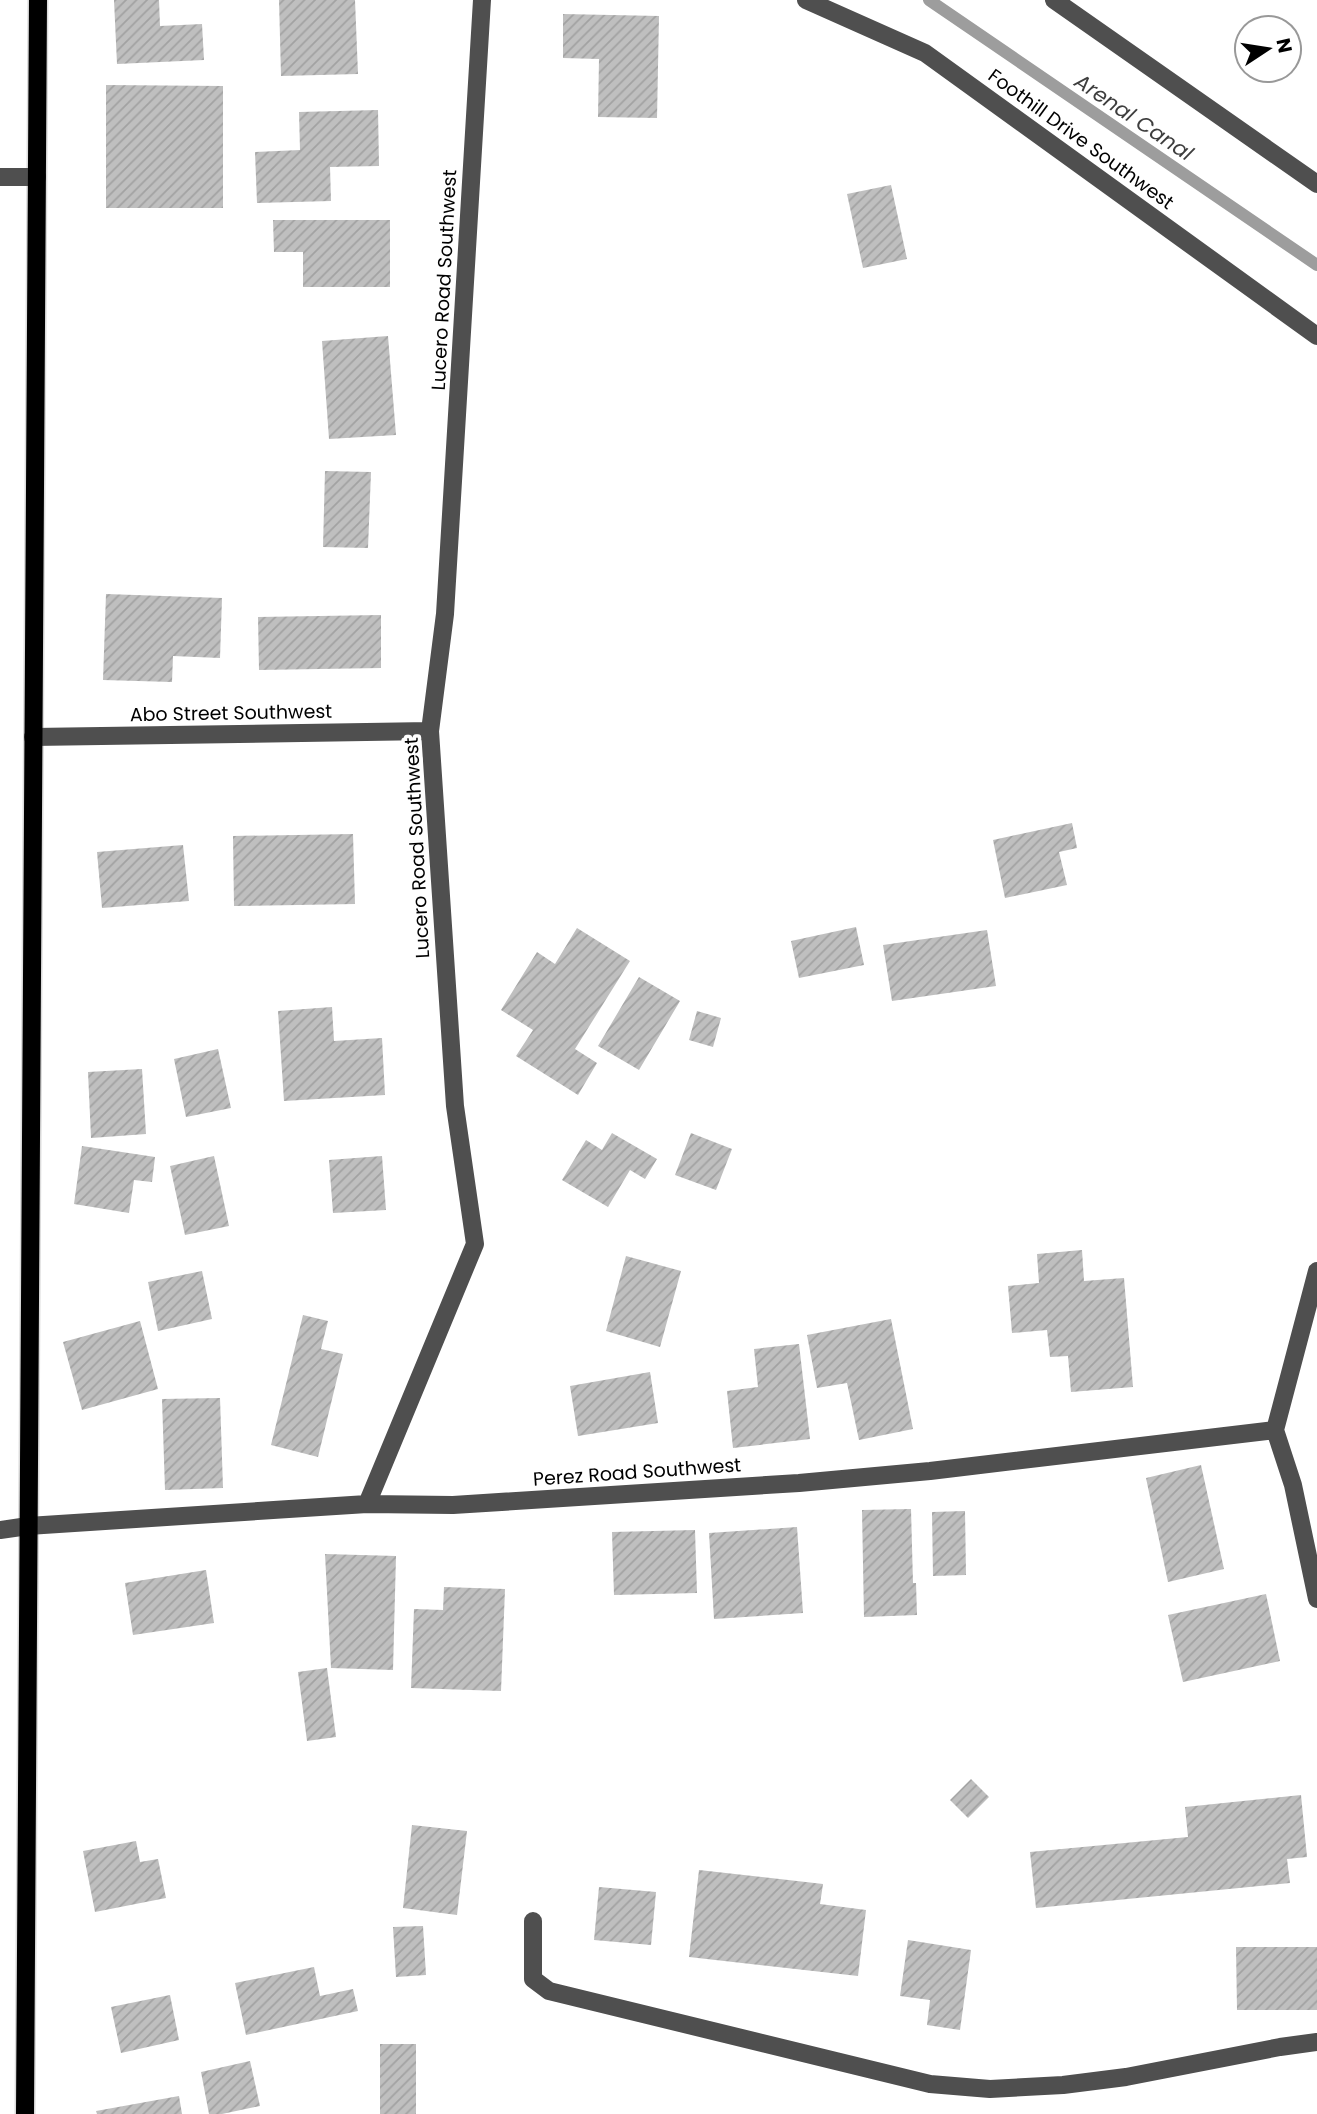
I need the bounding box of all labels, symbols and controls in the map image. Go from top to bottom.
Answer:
north arrow [1233,14,1303,84]
text: N [1269,36,1299,55]
street label: Foothill Drive Southwest [983,62,1179,216]
water label: Arenal Canal [1068,66,1200,168]
street label: Lucero Road Southwest [425,169,463,391]
street label: Abo Street Southwest [130,698,332,728]
street label: Lucero Road Southwest [398,737,436,959]
street label: Perez Road Southwest [532,1451,742,1493]

